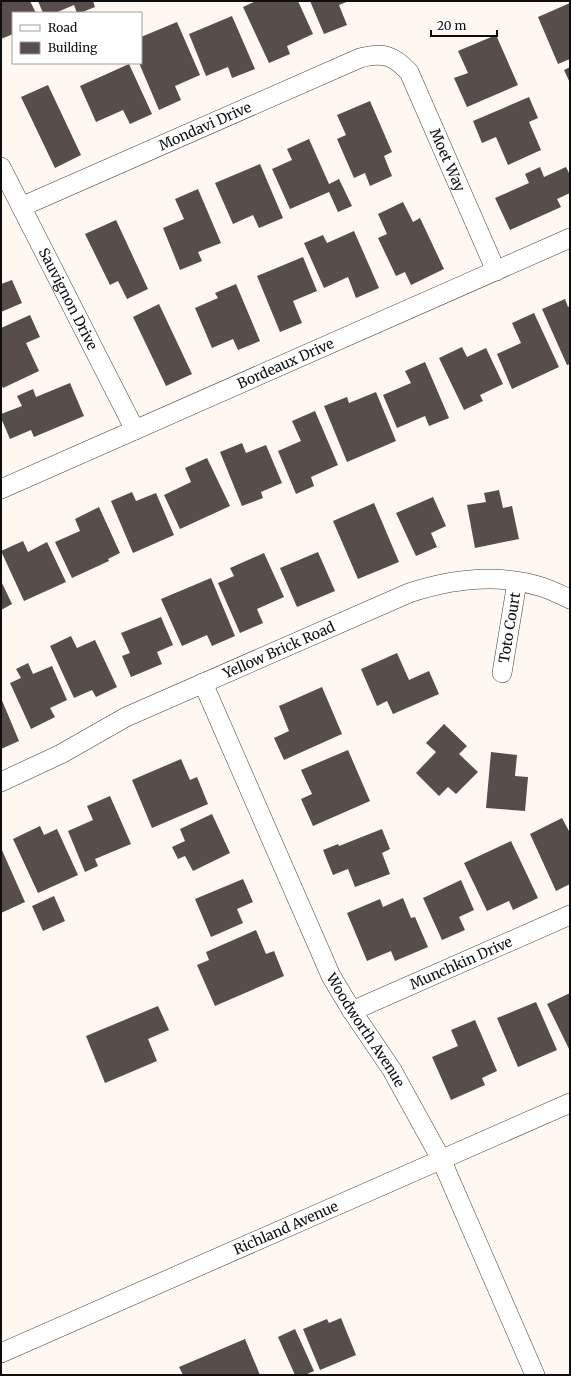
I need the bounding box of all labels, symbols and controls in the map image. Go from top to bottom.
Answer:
legend [12,12,142,64]
scale bar [431,12,497,38]
text: 20 m [437,18,466,33]
text: Road [48,20,77,35]
text: Building [48,40,98,55]
street label: Mondavi Drive [156,98,254,154]
street label: Moet Way [426,126,470,195]
street label: Sauvignon Drive [35,245,102,353]
street label: Bordeaux Drive [234,334,337,393]
street label: Toto Court [495,590,524,664]
street label: Yellow Brick Road [219,617,338,683]
street label: Munchkin Drive [407,933,515,993]
street label: Woodworth Avenue [322,969,409,1090]
street label: Richland Avenue [231,1197,341,1259]

